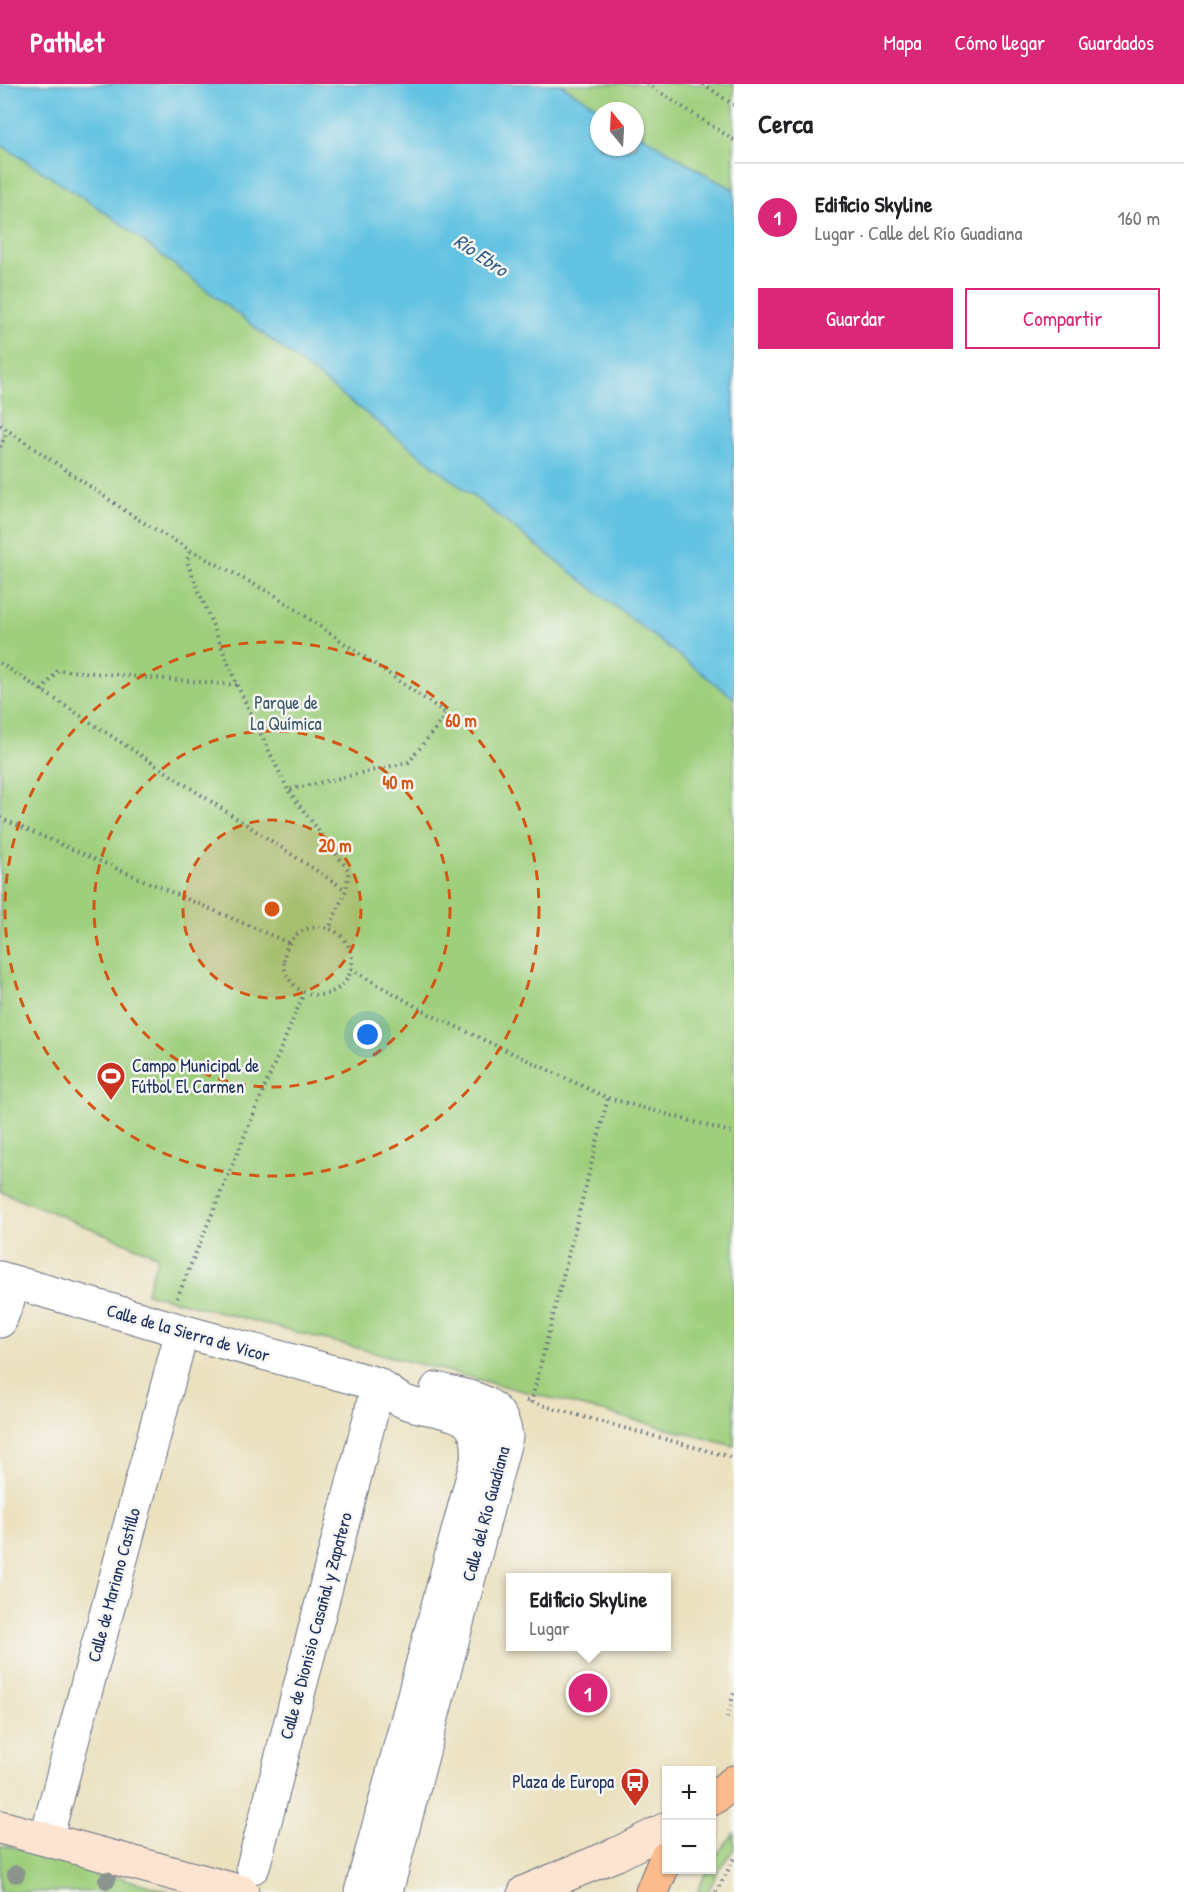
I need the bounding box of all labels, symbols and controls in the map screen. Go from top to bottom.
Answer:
text: Pathlet [30,23,104,61]
text: Mapa [883,28,921,57]
text: Cómo llegar [954,28,1045,57]
text: Guardados [1078,28,1154,57]
north arrow [590,102,644,156]
text: Cerca [758,106,813,141]
text: Edificio Skyline [815,189,932,219]
text: 1 [774,204,781,231]
text: 160 m [1118,204,1160,231]
text: Lugar · Calle del Río Guadiana [815,219,1022,246]
water label: Río Ebro [449,227,515,283]
button: Guardar [758,288,953,349]
button: Compartir [965,288,1160,349]
park label: Parque de La Química [250,690,322,736]
text: 60 m [445,708,477,733]
text: 40 m [382,770,414,795]
text: 20 m [319,833,351,858]
centre of rings [262,899,282,919]
your location [353,1020,382,1049]
place label: Campo Municipal de Fútbol El Carmen [131,1053,259,1099]
sports icon: Campo Municipal de Fútbol El Carmen [95,1060,127,1102]
street label: Calle de la Sierra de Vicor [104,1297,273,1368]
street label: Calle del Río Guadiana [455,1444,516,1584]
street label: Calle de Mariano Castillo [81,1505,146,1665]
street label: Calle de Dionisio Casañal y Zapatero [273,1510,358,1742]
popup [506,1573,671,1651]
text: Edificio Skyline [530,1584,647,1614]
text: Lugar [530,1614,570,1641]
pin: 1 [568,1670,608,1716]
bus stop icon: Plaza de Europa [619,1766,651,1808]
map controls [662,1766,716,1874]
button: + [662,1766,716,1820]
place label: Plaza de Europa [512,1769,614,1794]
button: − [662,1820,716,1874]

